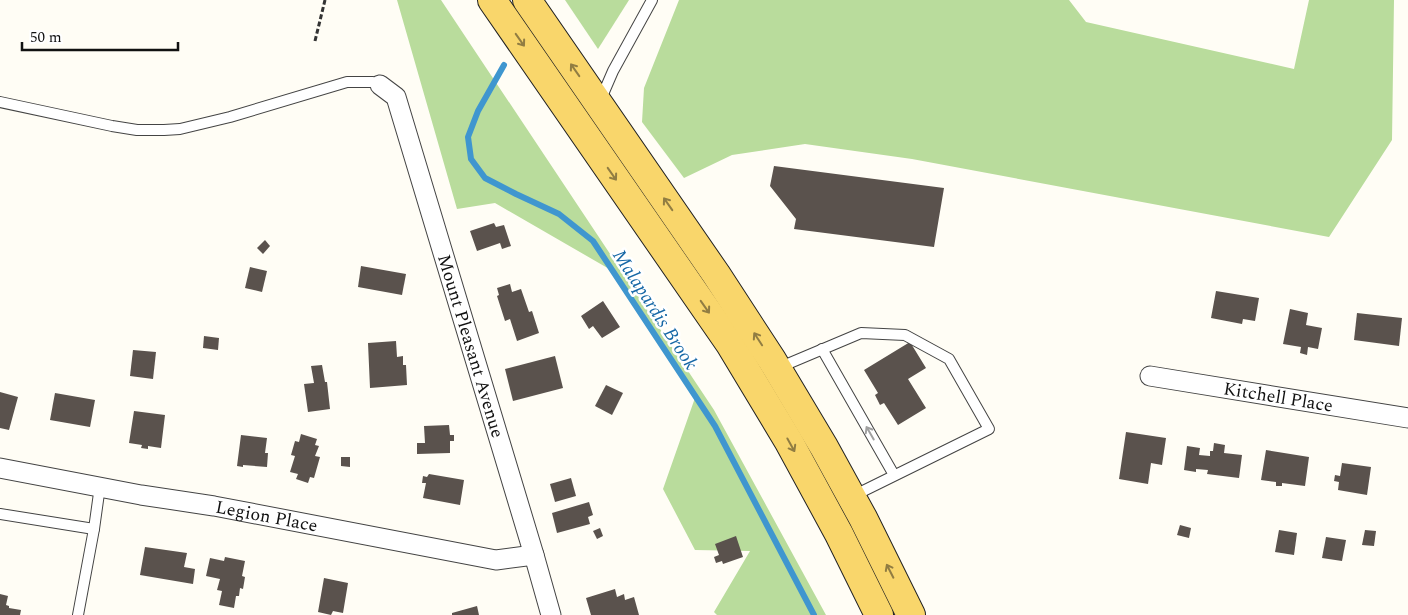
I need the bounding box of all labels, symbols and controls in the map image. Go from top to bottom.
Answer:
scale bar [22,20,179,52]
text: 50 m [30,26,62,49]
one-way arrow [515,33,525,47]
one-way arrow [570,63,580,77]
one-way arrow [607,167,617,181]
one-way arrow [663,197,673,211]
water label: Malapardis Brook [605,244,705,376]
street label: Mount Pleasant Avenue [430,251,511,441]
one-way arrow [700,300,710,314]
one-way arrow [753,332,763,346]
street label: Kitchell Place [1221,375,1335,420]
one-way arrow [864,427,874,441]
one-way arrow [786,438,796,452]
street label: Legion Place [213,494,320,540]
one-way arrow [885,564,894,579]

